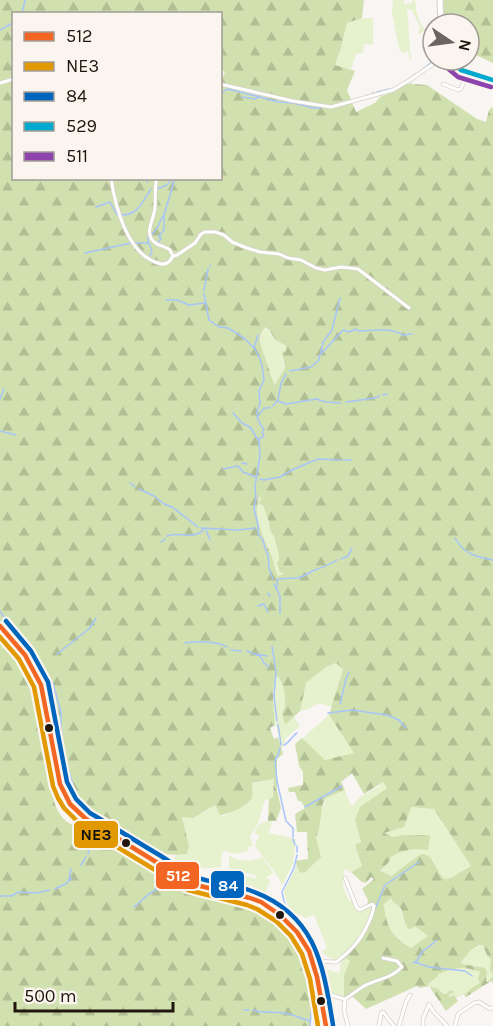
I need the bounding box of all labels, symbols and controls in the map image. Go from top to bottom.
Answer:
legend [12,12,222,180]
north arrow [421,12,481,72]
text: 512 [66,25,93,47]
text: N [455,38,476,53]
text: NE3 [66,55,99,77]
text: 84 [66,85,87,107]
text: 529 [66,115,97,137]
text: 511 [66,145,88,167]
unlabelled marker [43,722,55,734]
line badge: NE3 [73,820,119,849]
text: NE3 [81,825,111,844]
unlabelled marker [120,837,132,849]
line badge: 512 [155,861,200,890]
text: 512 [166,866,190,885]
line badge: 84 [210,870,245,899]
text: 84 [218,876,238,895]
unlabelled marker [274,909,286,921]
scale bar [15,975,172,1013]
text: 500 m [24,985,77,1007]
unlabelled marker [315,995,327,1007]

